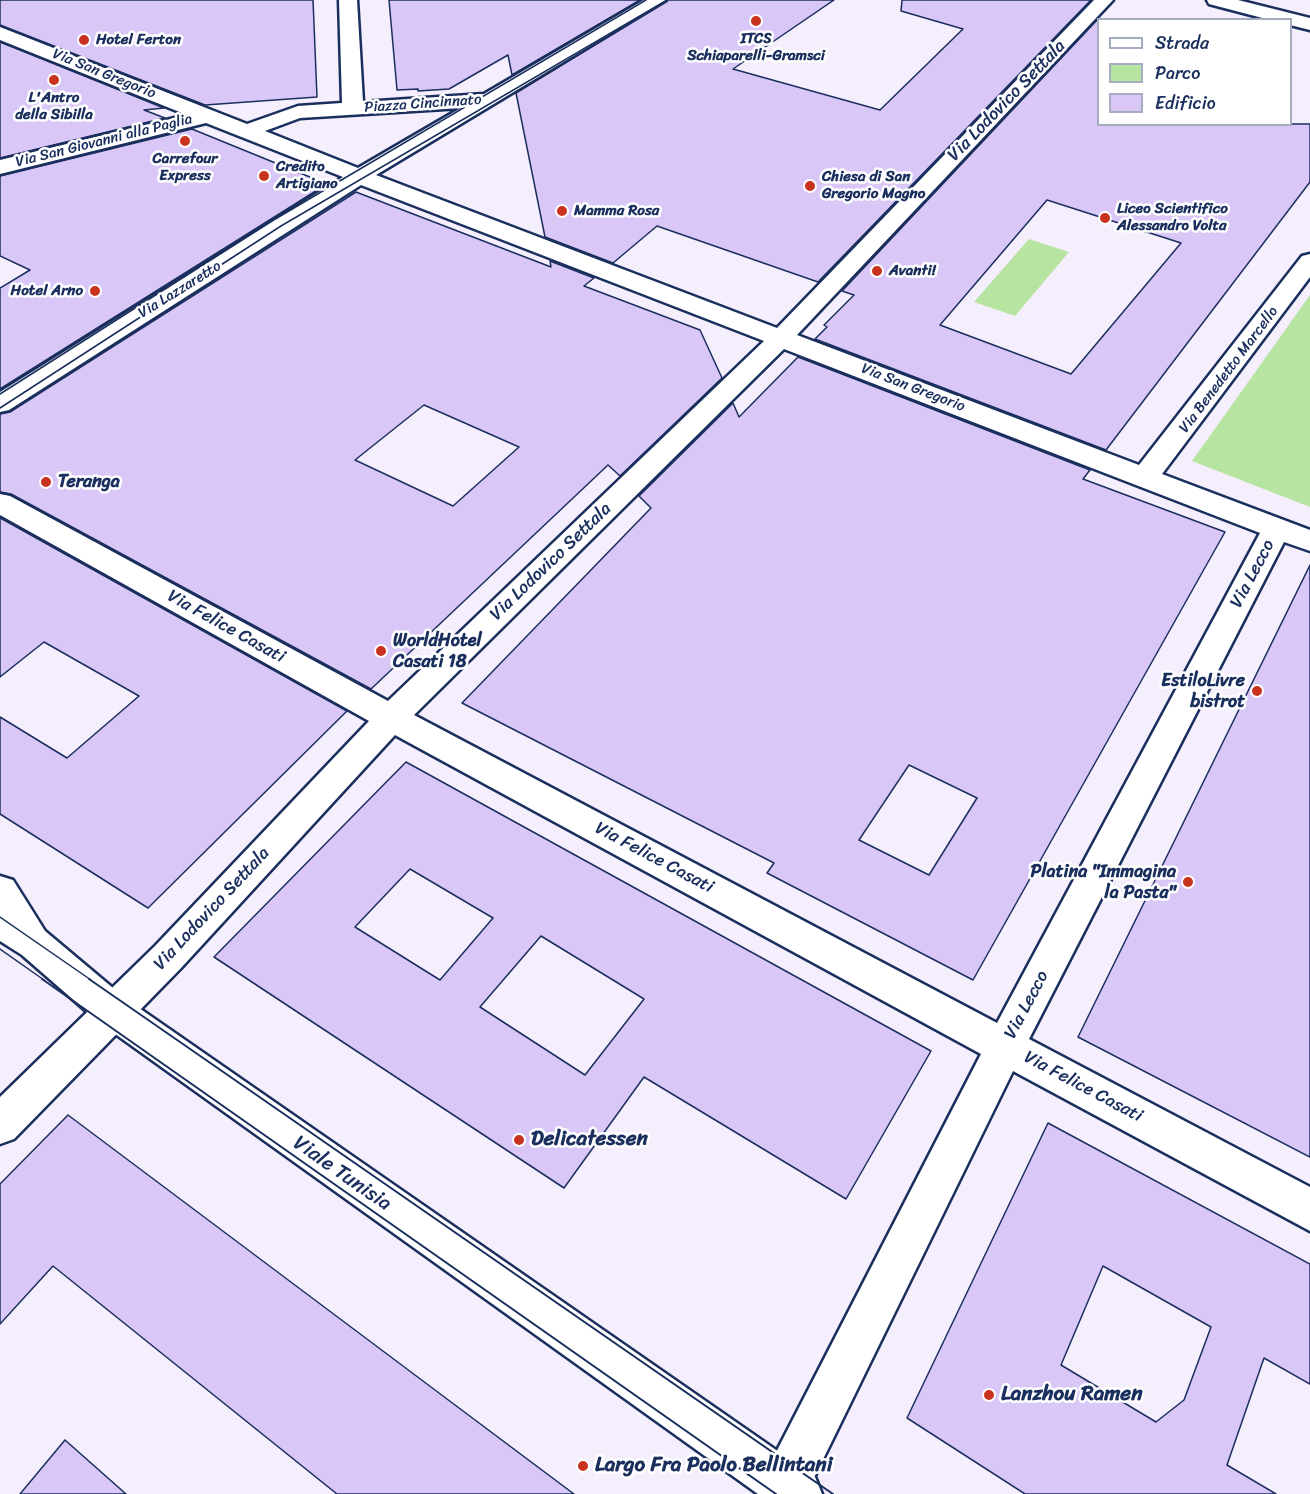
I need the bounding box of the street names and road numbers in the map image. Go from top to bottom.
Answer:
street label: Via Lodovico Settala [944,36,1070,166]
street label: Via San Gregorio [50,45,158,103]
street label: Piazza Cincinnato [364,91,482,117]
street label: Via San Giovanni alla Paglia [14,110,194,172]
street label: Via Lazzaretto [135,257,225,323]
street label: Via Benedetto Marcello [1176,303,1282,437]
street label: Via San Gregorio [859,360,967,416]
street label: Via Lodovico Settala [486,499,616,625]
street label: Via Lecco [1226,536,1280,612]
street label: Via Felice Casati [163,586,289,668]
street label: Via Felice Casati [591,818,717,898]
street label: Via Lodovico Settala [149,843,275,975]
street label: Via Lecco [1000,967,1054,1043]
street label: Via Felice Casati [1020,1047,1146,1127]
street label: Viale Tunisia [288,1131,396,1217]

